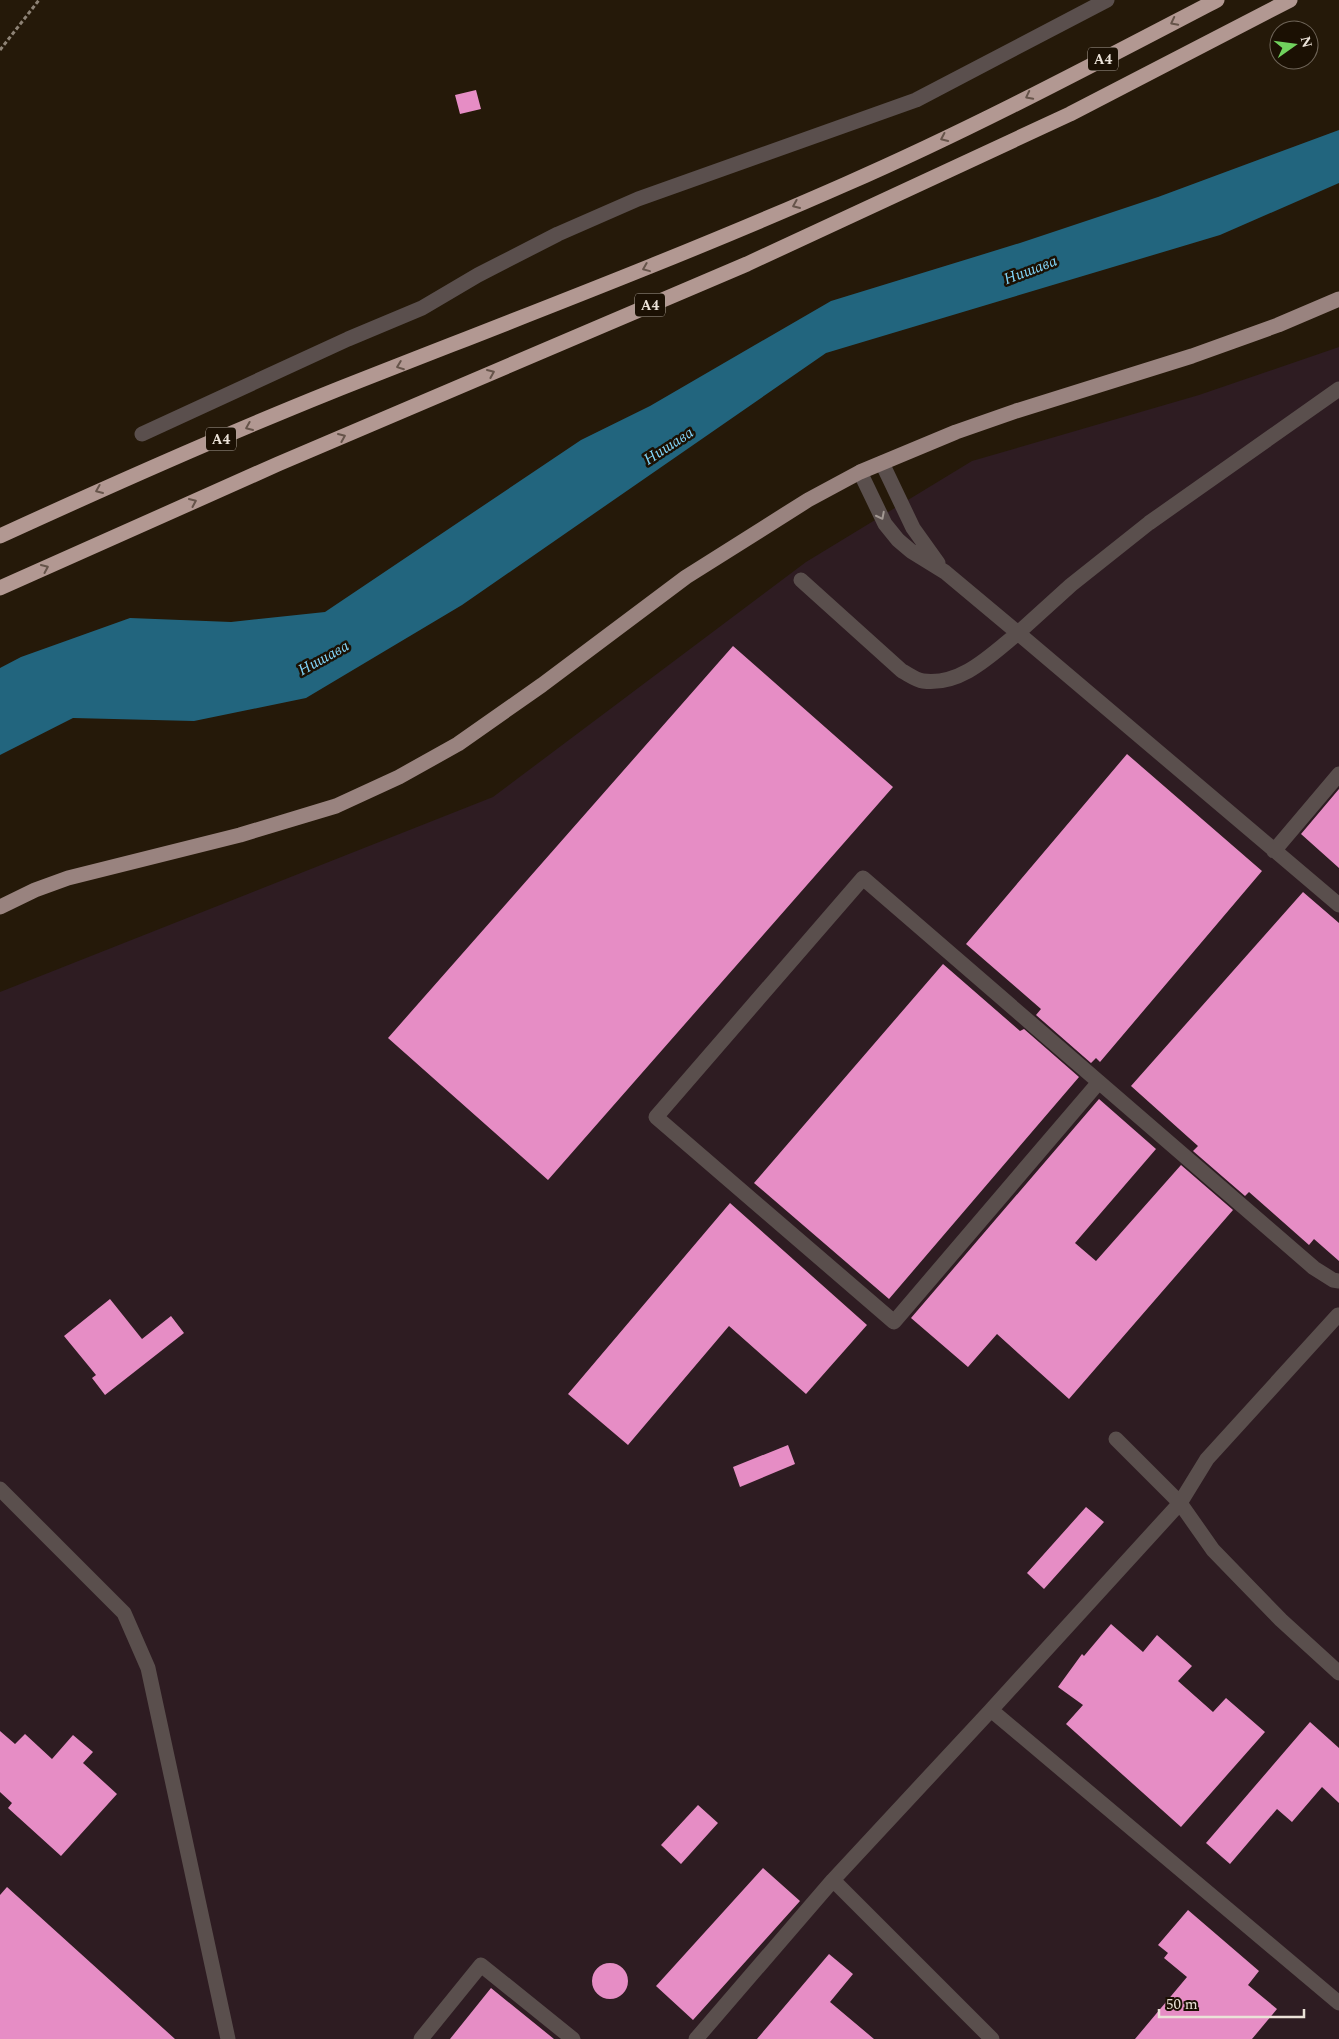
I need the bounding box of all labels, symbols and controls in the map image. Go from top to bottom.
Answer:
one-way arrow [1170,16,1179,26]
north arrow [1269,20,1319,70]
text: N [1295,34,1318,50]
road number: A4 [1088,48,1118,70]
one-way arrow [1025,90,1034,100]
one-way arrow [940,132,949,142]
one-way arrow [792,199,801,210]
water label: Нишава [1000,249,1061,291]
one-way arrow [642,262,651,272]
road number: A4 [635,294,665,316]
one-way arrow [396,360,404,370]
one-way arrow [486,369,495,380]
one-way arrow [245,421,254,431]
water label: Нишава [639,421,698,471]
road number: A4 [206,428,236,450]
one-way arrow [337,433,346,443]
one-way arrow [96,485,104,495]
one-way arrow [188,498,197,509]
one-way arrow [875,511,885,520]
one-way arrow [39,565,48,575]
water label: Нишава [293,634,354,682]
scale bar [1159,1986,1304,2018]
text: 50 m [1166,1993,1198,2016]

